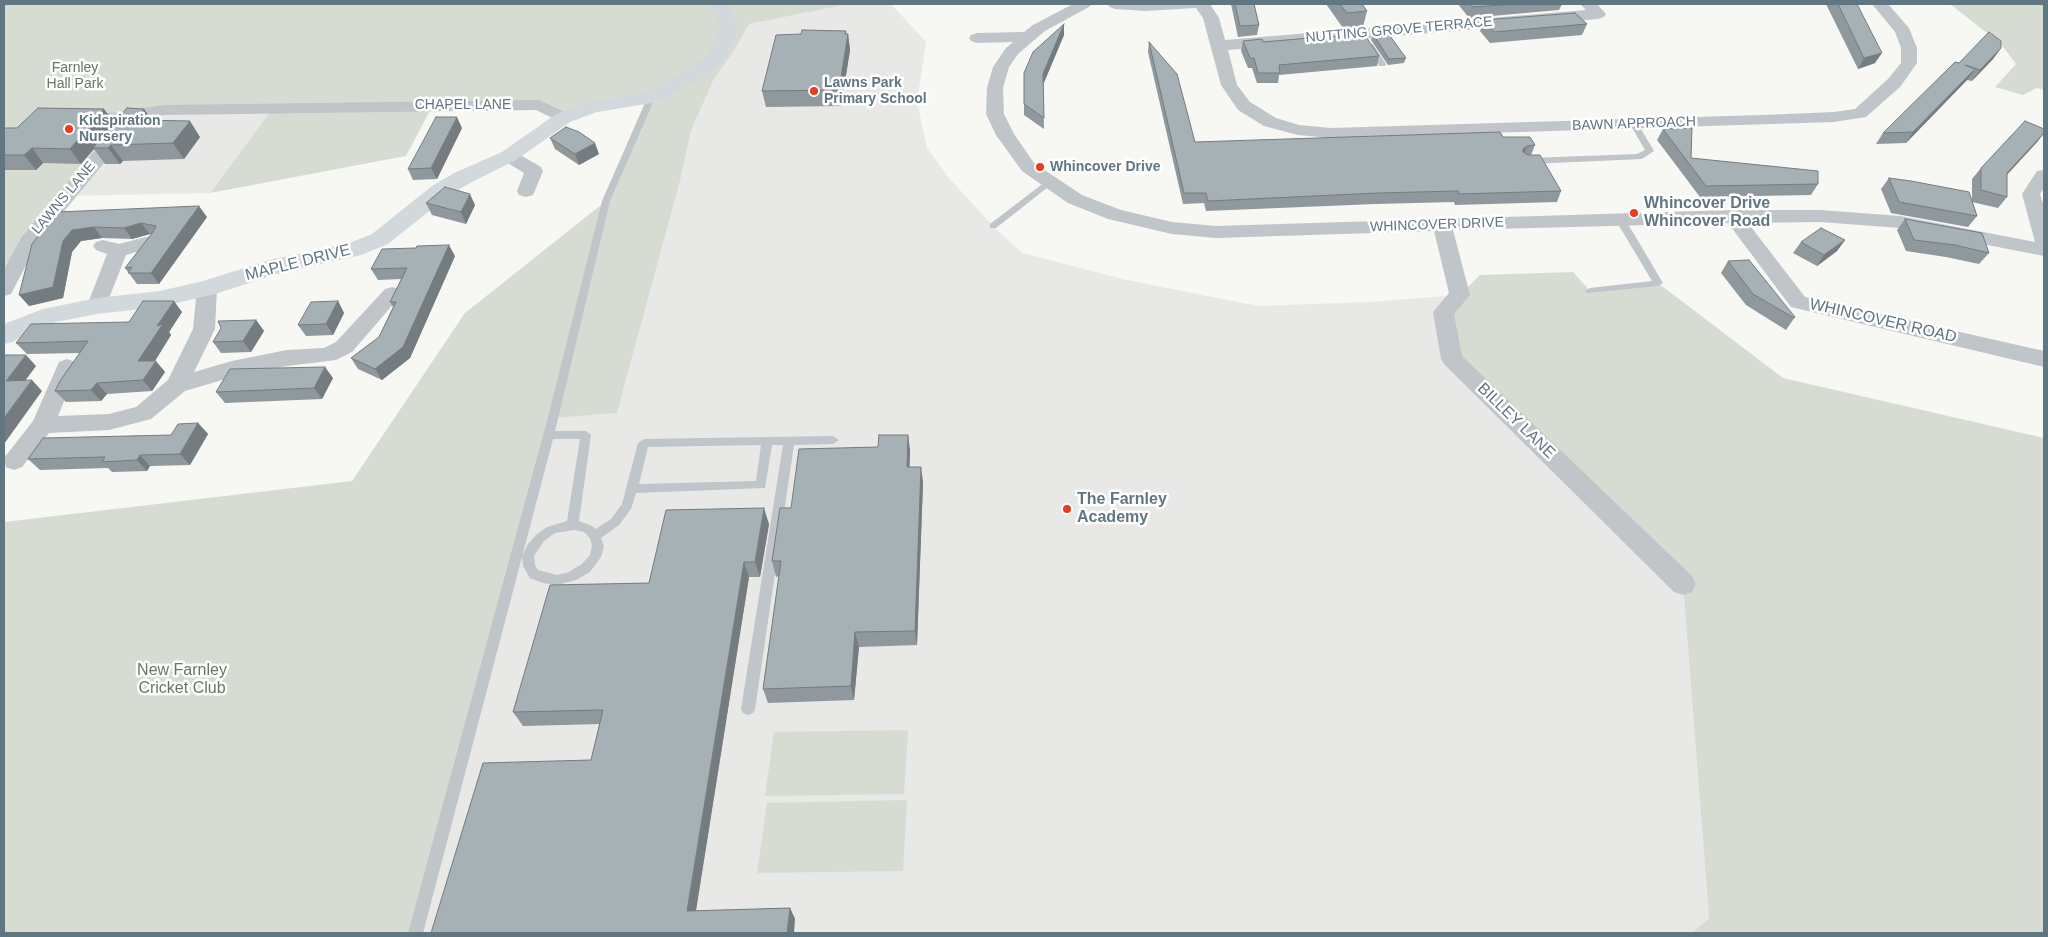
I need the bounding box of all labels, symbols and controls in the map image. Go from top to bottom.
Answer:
street label: NUTTING GROVE TERRACE [1305,13,1493,47]
park label: Farnley Hall Park [47,60,103,92]
place label: Lawns Park Primary School [824,75,927,108]
marker: Lawns Park Primary School [808,85,820,97]
street label: CHAPEL LANE [415,97,511,113]
place label: Kidspiration Nursery [79,113,161,146]
street label: BAWN APPROACH [1572,113,1696,135]
marker: Kidspiration Nursery [63,123,75,135]
street label: LAWNS LANE [29,158,99,238]
place label: Whincover Drive [1050,159,1160,175]
marker: Whincover Drive [1034,161,1046,173]
place label: Whincover Drive Whincover Road [1644,194,1770,232]
marker: Whincover Drive Whincover Road [1628,207,1640,219]
street label: WHINCOVER DRIVE [1370,214,1504,236]
street label: MAPLE DRIVE [243,241,353,285]
street label: WHINCOVER ROAD [1808,295,1958,347]
street label: BILLEY LANE [1473,379,1559,463]
place label: The Farnley Academy [1077,490,1167,528]
marker: The Farnley Academy [1061,503,1073,515]
park label: New Farnley Cricket Club [137,661,227,699]

